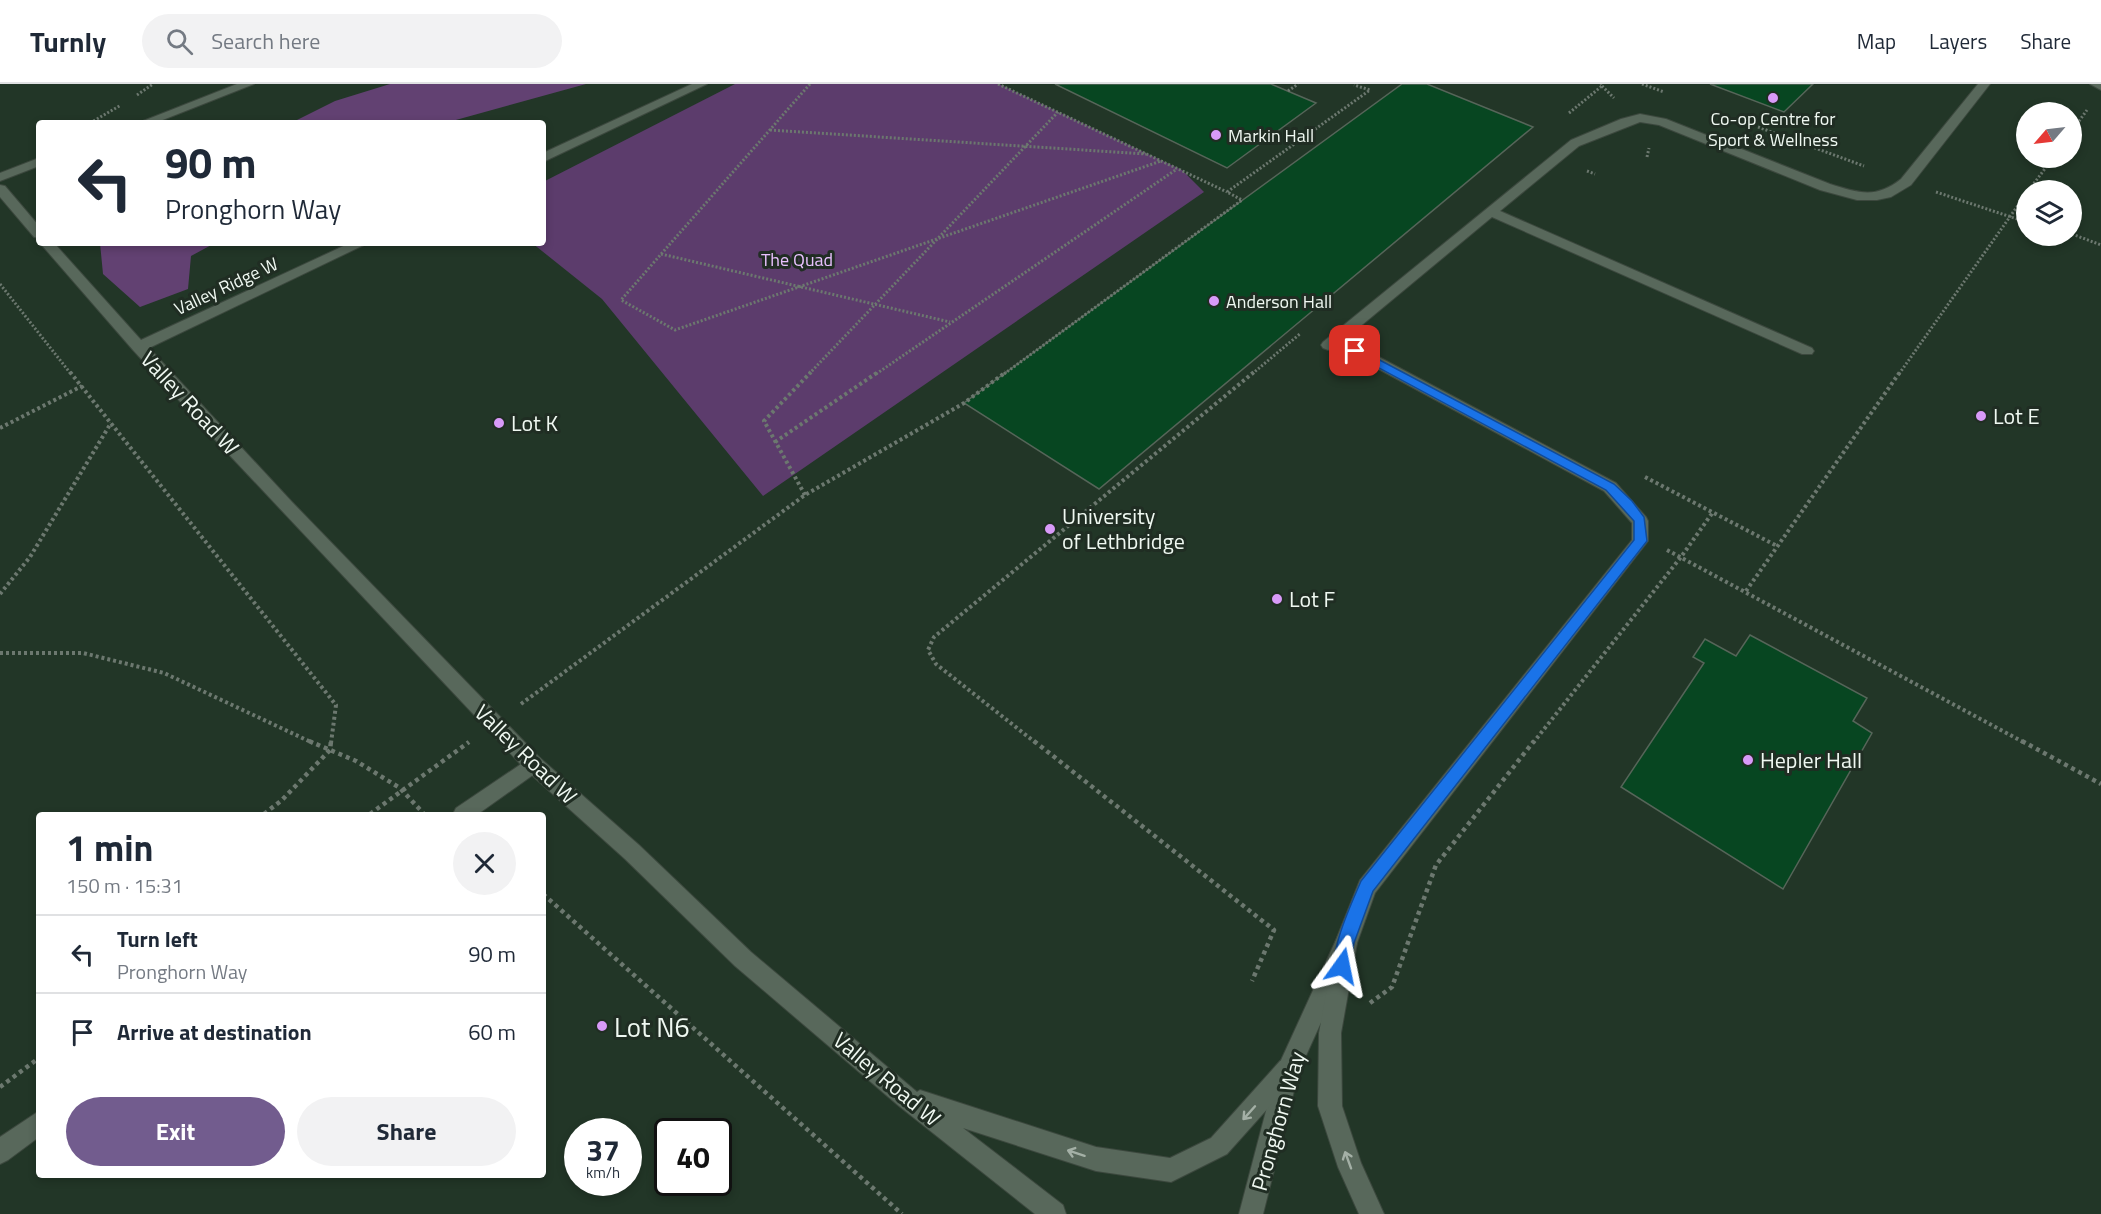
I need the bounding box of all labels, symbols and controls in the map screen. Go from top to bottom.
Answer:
search box [142,14,562,68]
text: Turnly [30,20,106,63]
text: Search here [211,24,320,58]
icon: search [163,25,196,58]
text: Map [1857,25,1896,57]
text: Layers [1929,25,1987,57]
text: Share [2020,25,2071,57]
marker: Co-op Centre for Sport & Wellness [1766,91,1780,105]
north arrow [2016,102,2082,168]
map controls [2016,102,2082,246]
place label: Co-op Centre for Sport & Wellness [1708,105,1838,153]
place label: Markin Hall [1228,122,1314,149]
marker: Markin Hall [1209,128,1223,142]
text: 90 m [165,130,257,194]
icon: left [66,144,144,222]
button: layers [2016,180,2082,246]
text: Pronghorn Way [165,188,341,229]
park label: The Quad [761,246,833,273]
street label: Valley Ridge W [170,250,282,322]
place label: Anderson Hall [1226,288,1332,315]
marker: Anderson Hall [1207,294,1221,308]
pin [1329,325,1380,376]
icon: arrive [1338,334,1371,367]
street label: Valley Road W [133,343,247,463]
place label: Lot E [1993,399,2040,433]
place label: Lot K [511,406,559,440]
marker: Lot E [1974,409,1988,423]
marker: Lot K [492,416,506,430]
place label: University of Lethbridge [1062,499,1185,558]
marker: University of Lethbridge [1043,522,1057,536]
place label: Lot F [1289,582,1335,616]
marker: Lot F [1270,592,1284,606]
street label: Valley Road W [467,696,585,812]
place label: Hepler Hall [1760,743,1862,777]
marker: Hepler Hall [1741,753,1755,767]
text: 1 min [66,820,153,875]
button: close [453,832,516,895]
text: 150 m · 15:31 [66,870,183,901]
text: Turn left [117,922,198,956]
position arrow [1310,934,1374,998]
text: 90 m [468,937,516,971]
icon: left [66,938,99,971]
text: Pronghorn Way [117,956,248,987]
place label: Lot N6 [614,1006,690,1047]
text: Arrive at destination [117,1015,312,1049]
text: 60 m [468,1015,516,1049]
icon: arrive [66,1016,99,1049]
marker: Lot N6 [595,1019,609,1033]
street label: Valley Road W [826,1024,948,1134]
street label: Pronghorn Way [1242,1047,1314,1195]
button: Exit [66,1097,285,1166]
button: Share [297,1097,516,1166]
one-way arrow [1242,1105,1256,1120]
speed limit sign: 40 [654,1118,732,1196]
text: 37 [586,1127,620,1173]
one-way arrow [1067,1146,1086,1157]
one-way arrow [1342,1151,1353,1170]
text: km/h [586,1161,620,1184]

